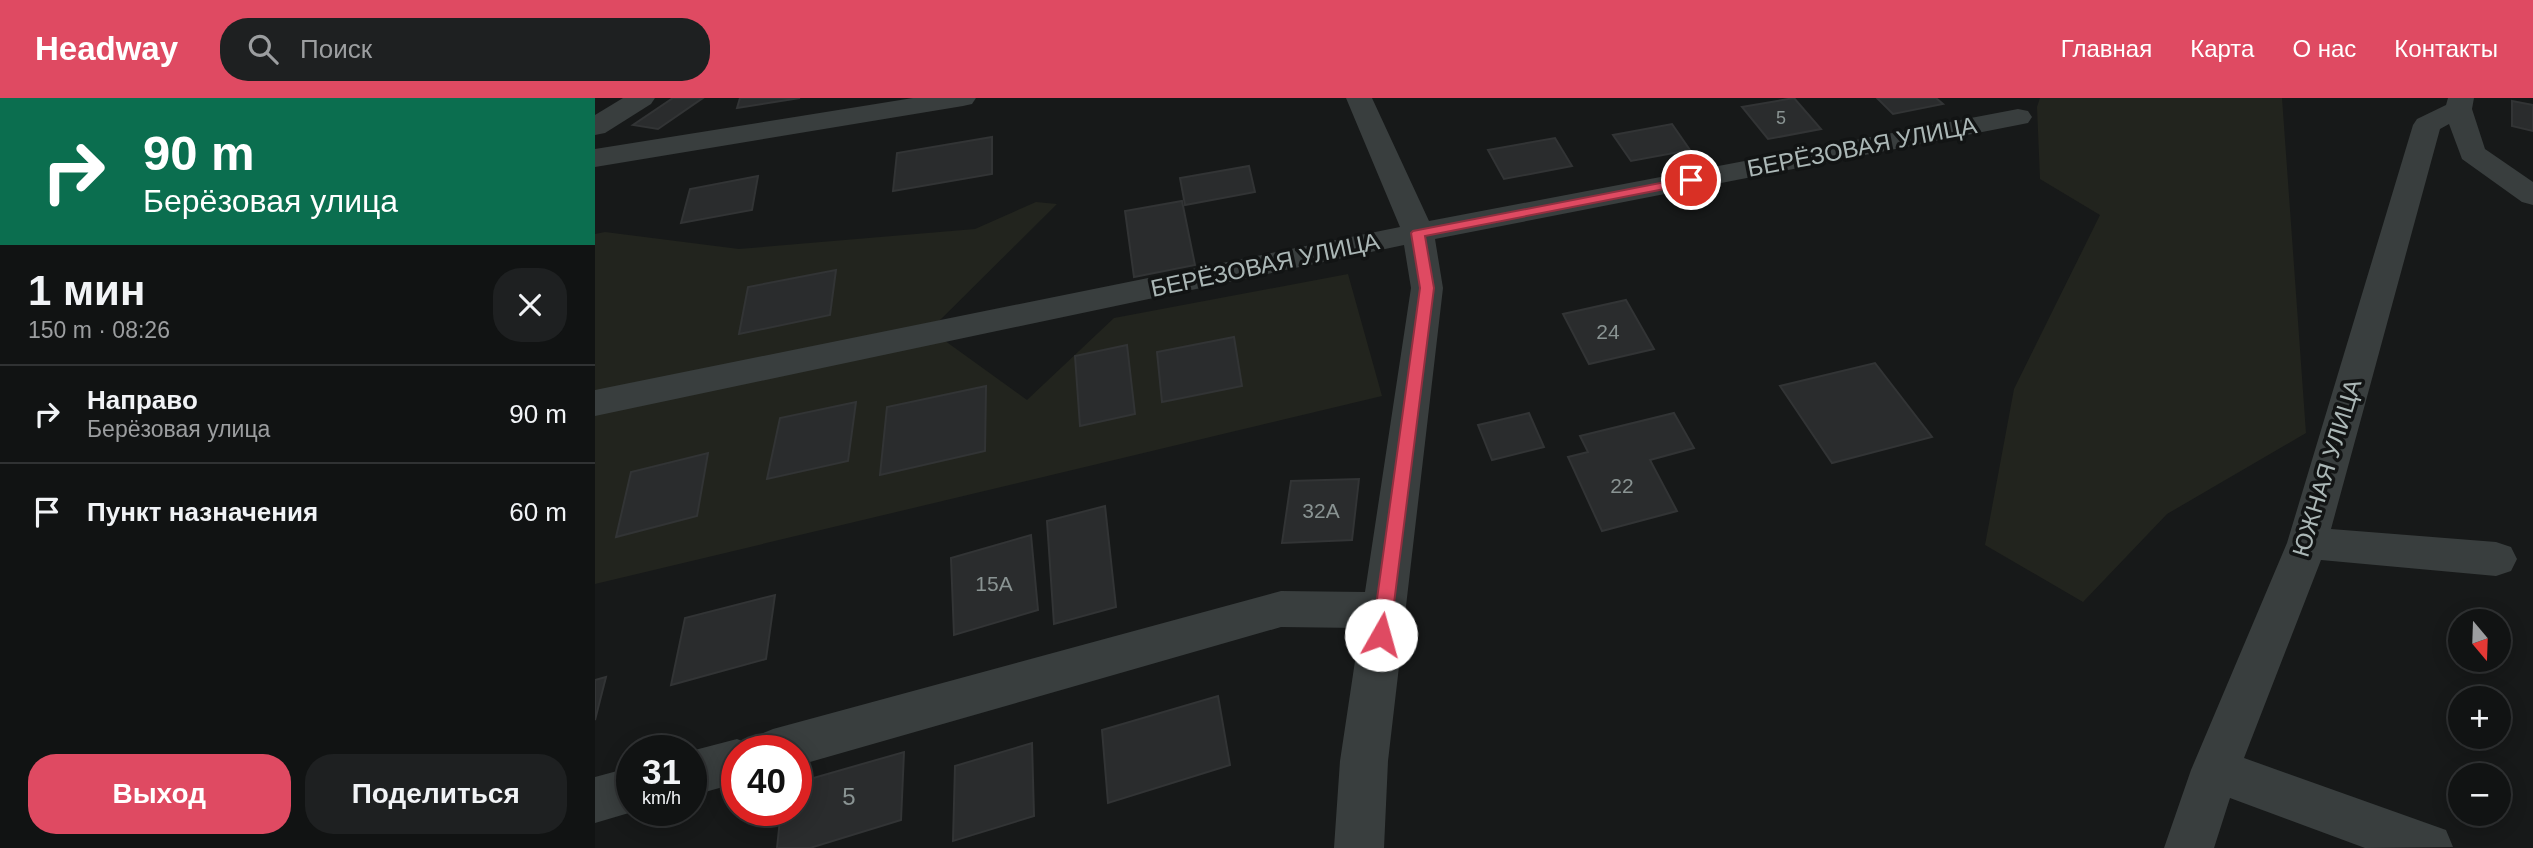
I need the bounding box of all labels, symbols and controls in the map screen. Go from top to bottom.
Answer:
search box [220,18,710,81]
text: Headway [35,30,178,67]
icon: search [244,30,282,68]
text: Поиск [300,34,372,64]
text: Главная [2061,35,2152,62]
text: Карта [2190,35,2254,62]
text: О нас [2292,35,2356,62]
text: Контакты [2394,35,2498,62]
house number: 5 [1776,108,1786,128]
street label: БЕРЁЗОВАЯ УЛИЦА [1745,111,1979,182]
icon: right [28,126,119,217]
text: 90 m [143,126,255,180]
pin [1661,150,1721,210]
icon: arrive [1672,161,1710,199]
text: Берёзовая улица [143,183,398,219]
street label: БЕРЁЗОВАЯ УЛИЦА [1148,227,1382,302]
text: 1 мин [28,267,145,314]
button: close [493,268,567,342]
text: 150 m · 08:26 [28,317,170,343]
house number: 24 [1596,320,1620,343]
street label: ЮЖНАЯ УЛИЦА [2287,376,2366,560]
text: Направо [87,385,198,415]
icon: right [28,395,66,433]
text: 90 m [509,399,567,429]
text: Берёзовая улица [87,416,270,442]
house number: 22 [1610,474,1634,497]
icon: arrive [28,493,66,531]
text: Пункт назначения [87,497,318,527]
text: 60 m [509,497,567,527]
house number: 32А [1302,499,1340,522]
house number: 15А [975,572,1013,595]
position arrow [1344,598,1418,672]
north arrow [2448,609,2511,672]
map controls [2448,609,2511,826]
button: + [2448,686,2511,749]
speed limit sign: 40 [721,735,812,826]
text: 31 [642,752,681,791]
button: Выход [28,754,291,834]
button: Поделиться [305,754,567,834]
button: − [2448,763,2511,826]
house number: 5 [842,783,856,810]
text: km/h [642,788,681,808]

